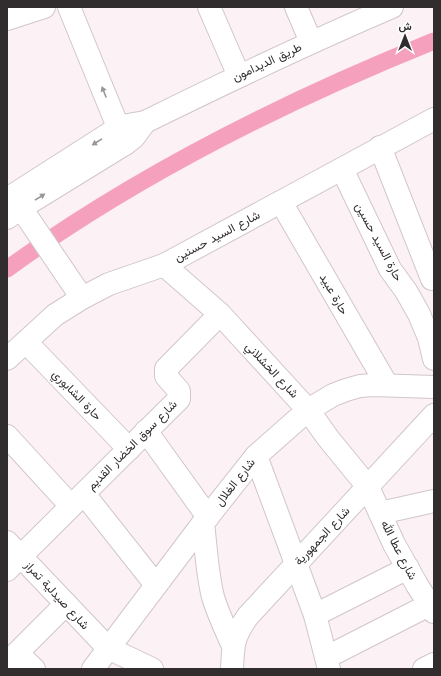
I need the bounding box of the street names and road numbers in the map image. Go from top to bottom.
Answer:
street label: طريق الديدامون [230,40,304,85]
street label: حارة السيد حسين [352,200,406,284]
street label: شارع السيد حسنين [172,208,263,266]
street label: حارة عبيد [316,271,351,318]
street label: شارع الخشلاني [240,339,301,403]
street label: حارة الشابوري [47,367,105,425]
street label: شارع سوق الخضار القديم [84,397,181,494]
street label: شارع الغلال [212,456,259,510]
street label: شارع الجمهورية [291,504,354,570]
street label: شارع عطا الله [376,518,420,583]
street label: شارع صيدلية تمراز [20,557,92,633]

